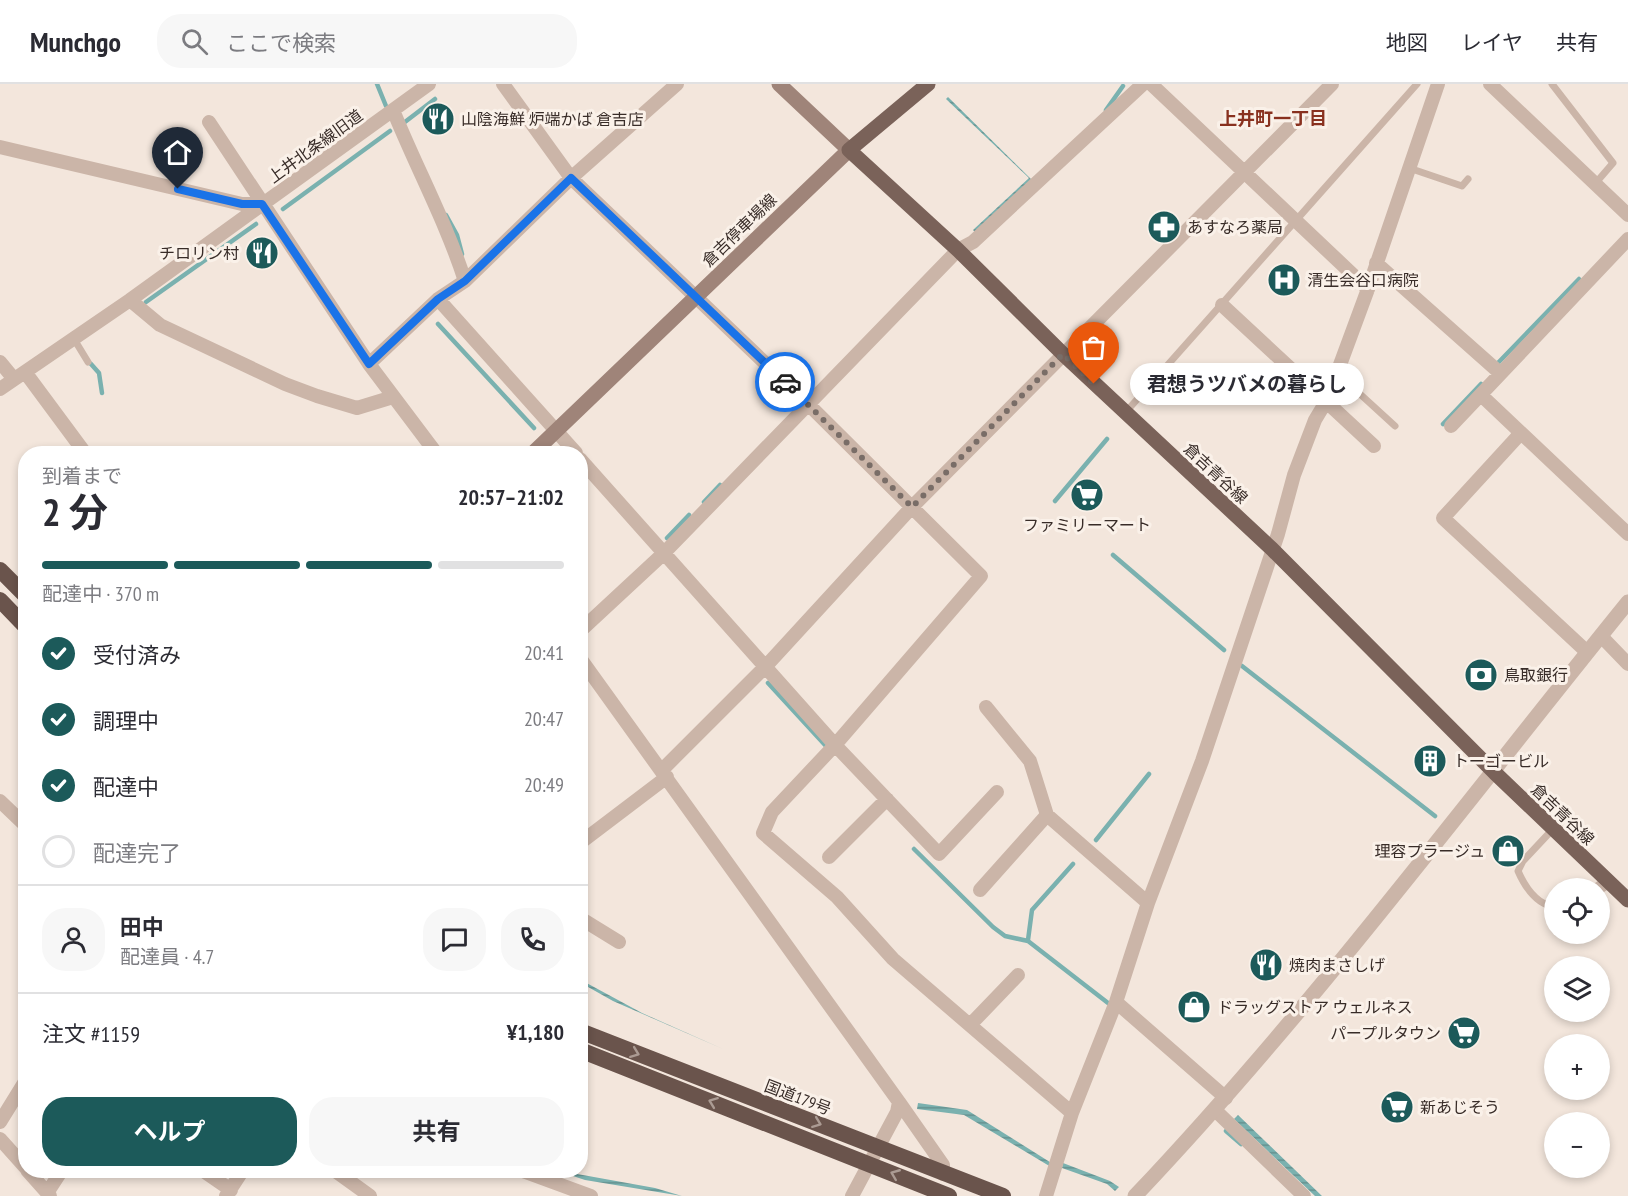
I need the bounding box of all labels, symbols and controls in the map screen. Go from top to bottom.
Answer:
search box [157,14,577,68]
text: Munchgo [30,23,121,60]
icon: search [178,25,211,58]
text: ここで検索 [226,29,336,57]
text: 地図 [1386,29,1428,56]
text: レイヤ [1461,29,1523,56]
text: 共有 [1556,29,1598,56]
restaurant icon: 山陰海鮮 炉端かば 倉吉店 [420,101,456,137]
street label: 上井北条線旧道 [264,105,366,187]
district label: 上井町一丁目 [1219,107,1327,130]
place label: 山陰海鮮 炉端かば 倉吉店 [461,109,644,129]
pin [152,127,203,189]
icon: home [161,136,194,169]
street label: 倉吉停車場線 [698,189,780,271]
pharmacy icon: あすなろ薬局 [1146,209,1182,245]
place label: あすなろ薬局 [1187,217,1283,237]
restaurant icon: チロリン村 [244,235,280,271]
place label: チロリン村 [159,243,239,263]
hospital icon: 清生会谷口病院 [1266,262,1302,298]
place label: 清生会谷口病院 [1307,270,1419,290]
pin [1068,322,1119,384]
icon: bag [1077,331,1110,364]
courier [755,352,815,412]
callout: 君想うツバメの暮らし [1130,363,1364,405]
icon: car [769,366,802,399]
text: 君想うツバメの暮らし [1147,371,1347,397]
street label: 倉吉青谷線 [1180,438,1252,508]
text: 到着まで [42,463,122,489]
supermarket icon: ファミリーマート [1069,477,1105,513]
text: 20:57–21:02 [458,483,564,511]
text: 2 分 [42,486,108,537]
place label: ファミリーマート [1023,515,1151,535]
text: 配達中 · 370 m [42,581,159,607]
icon: check [42,637,75,670]
text: 20:41 [524,640,564,666]
text: 受付済み [93,641,181,669]
bank icon: 鳥取銀行 [1463,657,1499,693]
place label: 鳥取銀行 [1504,665,1568,685]
icon: check [42,703,75,736]
text: 20:47 [524,706,564,732]
text: 調理中 [93,707,159,735]
building icon: トーゴービル [1412,743,1448,779]
place label: トーゴービル [1453,751,1549,771]
icon: check [42,769,75,802]
text: 20:49 [524,772,564,798]
text: 配達中 [93,773,159,801]
street label: 倉吉青谷線 [1527,779,1599,849]
shop icon: 理容プラージュ [1490,833,1526,869]
text: 配達完了 [93,839,181,867]
place label: 理容プラージュ [1374,841,1485,861]
map controls [1544,878,1610,1178]
button: locate [1544,878,1610,944]
button: person [42,908,105,971]
button: chat [423,908,486,971]
button: phone [501,908,564,971]
text: 田中 [120,913,164,941]
text: 配達員 · 4.7 [120,944,214,970]
restaurant icon: 焼肉まさしげ [1248,947,1284,983]
place label: 焼肉まさしげ [1289,955,1385,975]
button: layers [1544,956,1610,1022]
shop icon: ドラッグストア ウェルネス [1176,989,1212,1025]
place label: ドラッグストア ウェルネス [1217,997,1412,1017]
supermarket icon: パープルタウン [1446,1015,1482,1051]
text: ¥1,180 [507,1018,564,1046]
text: 注文 #1159 [42,1020,140,1048]
place label: パープルタウン [1330,1023,1441,1043]
button: + [1544,1034,1610,1100]
one-way arrow [629,1045,640,1058]
street label: 国道179号 [762,1075,834,1119]
supermarket icon: 新あじそう [1379,1089,1415,1125]
button: ヘルプ [42,1097,297,1166]
button: 共有 [309,1097,564,1166]
one-way arrow [709,1097,719,1110]
place label: 新あじそう [1420,1097,1500,1117]
button: − [1544,1112,1610,1178]
one-way arrow [811,1116,822,1128]
one-way arrow [890,1169,901,1181]

